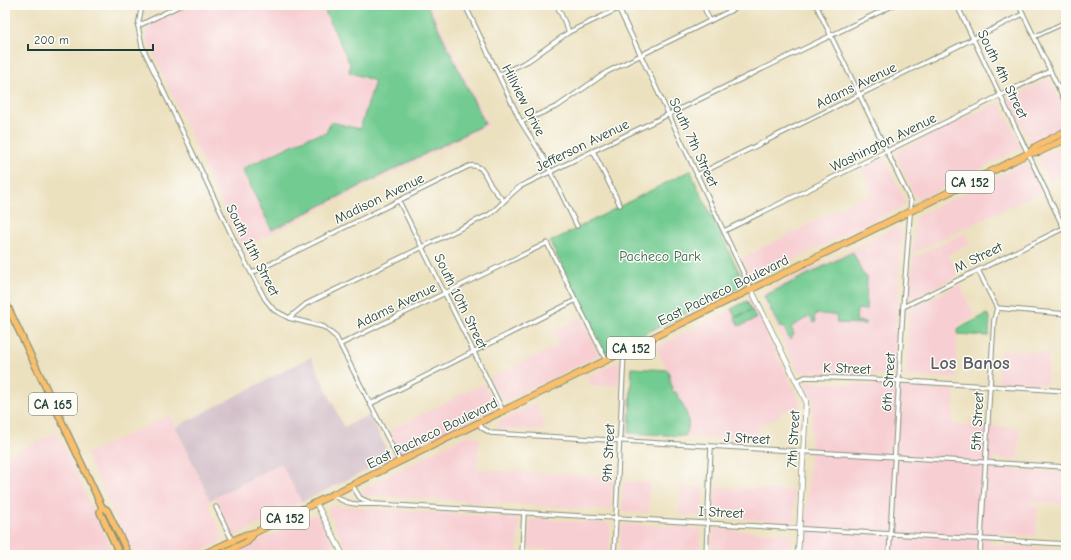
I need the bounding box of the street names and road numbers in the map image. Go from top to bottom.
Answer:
street label: South 4th Street [974,27,1032,122]
street label: Adams Avenue [813,59,899,112]
street label: Hillview Drive [498,61,549,139]
street label: South 7th Street [665,95,722,190]
street label: Washington Avenue [827,109,939,176]
street label: Jefferson Avenue [533,116,632,175]
street label: Madison Avenue [332,169,427,228]
road number: CA 152 [946,171,994,193]
street label: South 11th Street [222,201,283,300]
street label: M Street [951,238,1006,276]
street label: South 10th Street [430,251,491,352]
street label: East Pacheco Boulevard [655,251,791,330]
street label: Adams Avenue [353,279,439,332]
road number: CA 152 [607,337,655,359]
street label: 6th Street [878,351,899,412]
street label: K Street [823,359,872,378]
street label: 5th Street [967,390,988,451]
road number: CA 165 [29,393,77,415]
street label: East Pacheco Boulevard [364,394,500,473]
street label: 7th Street [783,409,804,468]
street label: 9th Street [598,422,619,483]
street label: J Street [723,429,771,448]
street label: I Street [698,503,745,522]
road number: CA 152 [261,507,309,529]

